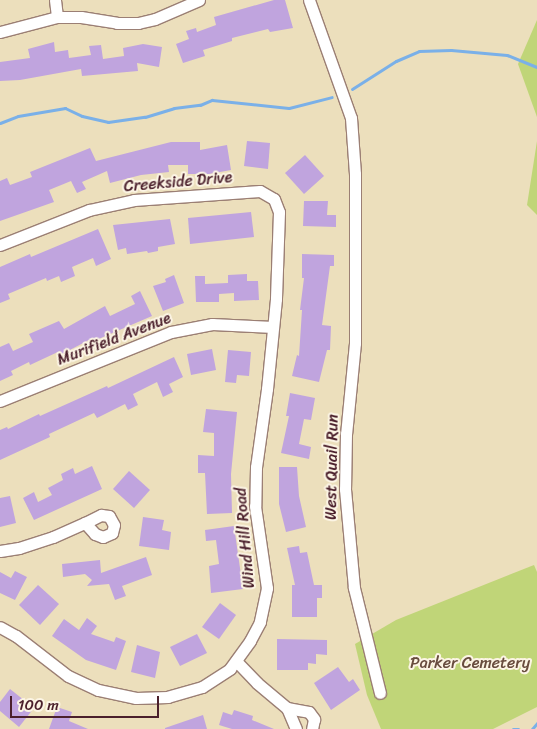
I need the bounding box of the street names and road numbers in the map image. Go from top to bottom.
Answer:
street label: Creekside Drive [123,168,233,196]
street label: Murifield Avenue [54,308,174,370]
street label: West Quail Run [321,414,343,520]
street label: Wind Hill Road [231,487,259,589]

